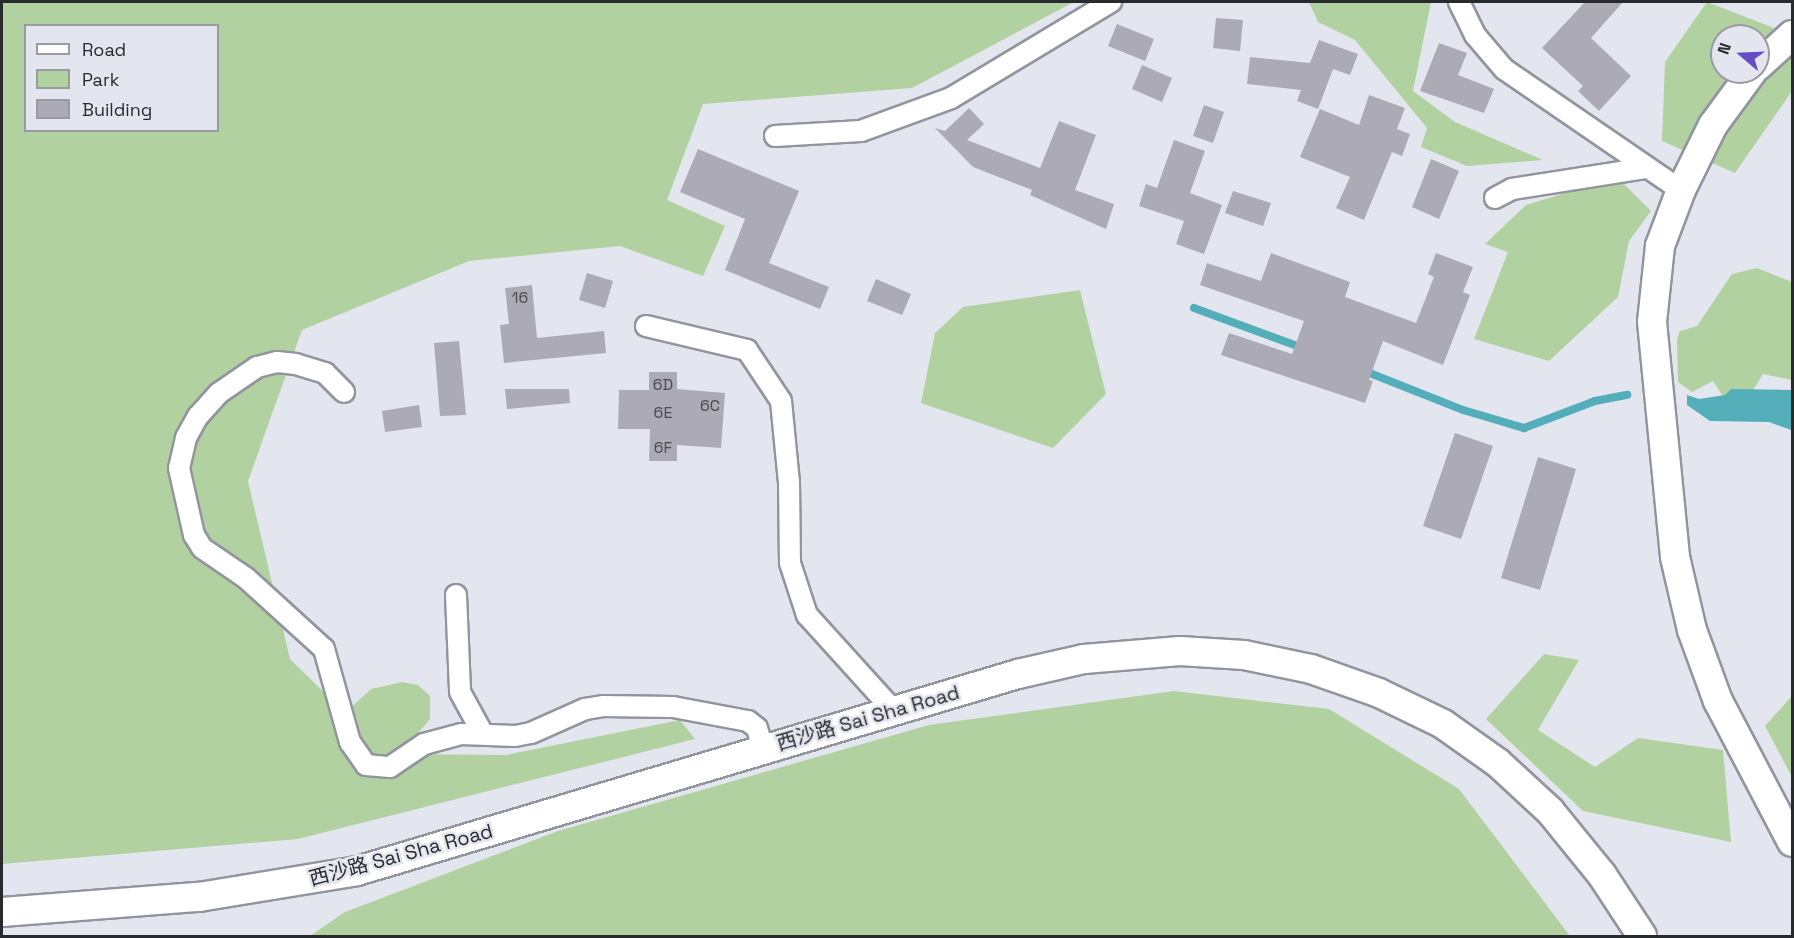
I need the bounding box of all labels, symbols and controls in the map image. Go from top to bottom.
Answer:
legend [24,24,219,132]
north arrow [1710,24,1770,84]
text: Road [82,38,126,61]
text: N [1713,40,1736,57]
text: Park [82,68,119,91]
text: Building [82,98,152,121]
house number: 16 [512,288,528,308]
house number: 6D [653,375,673,395]
house number: 6C [700,396,720,416]
house number: 6E [654,403,672,423]
house number: 6F [654,438,672,458]
street label: 西沙路 Sai Sha Road [774,680,962,756]
street label: 西沙路 Sai Sha Road [307,819,495,891]

